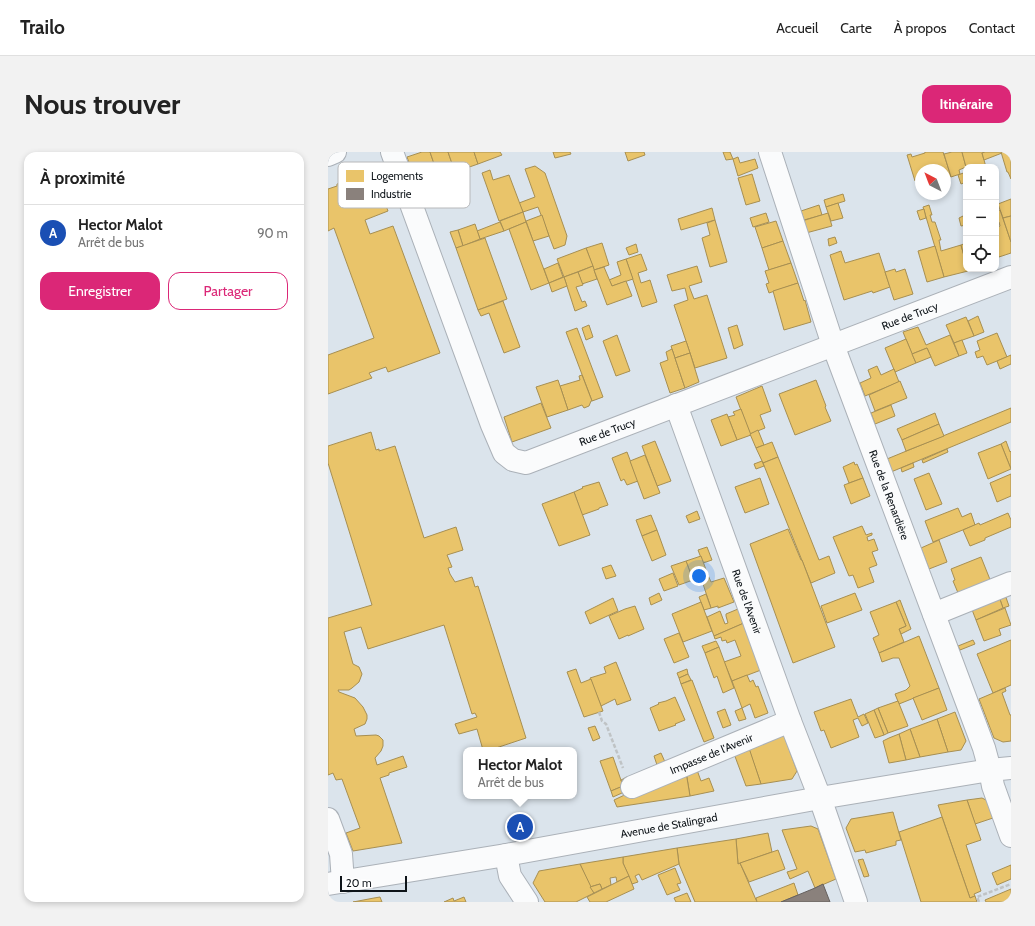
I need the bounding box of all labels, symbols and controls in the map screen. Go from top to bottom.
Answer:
text: Trailo [20,16,65,39]
text: Accueil [776,19,818,37]
text: Carte [840,19,872,37]
text: À propos [894,19,947,37]
text: Contact [969,19,1015,37]
button: Itinéraire [922,85,1011,123]
text: Nous trouver [24,87,180,121]
legend [338,162,470,208]
north arrow [915,164,951,200]
map controls [963,164,999,272]
button: + [963,164,999,200]
text: À proximité [40,168,125,188]
text: Logements [371,169,424,183]
text: Industrie [371,187,412,201]
button: − [963,200,999,236]
text: Hector Malot [78,216,163,234]
text: A [49,225,57,241]
text: 90 m [257,225,288,241]
text: Arrêt de bus [78,234,144,250]
button: locate [963,236,999,272]
button: Enregistrer [40,272,160,310]
button: Partager [168,272,288,310]
street label: Rue de Trucy [880,298,940,333]
street label: Rue de Trucy [577,415,638,449]
street label: Rue de la Renardière [866,448,912,542]
your location [689,566,709,586]
street label: Rue de l'Avenir [729,567,765,636]
street label: Impasse de l'Avenir [668,730,755,777]
popup [463,747,577,799]
text: Hector Malot [478,756,562,774]
text: Arrêt de bus [478,774,544,790]
street label: Avenue de Stalingrad [619,810,719,841]
pin: A [507,812,533,842]
scale bar [340,874,407,893]
text: 20 m [346,876,372,890]

